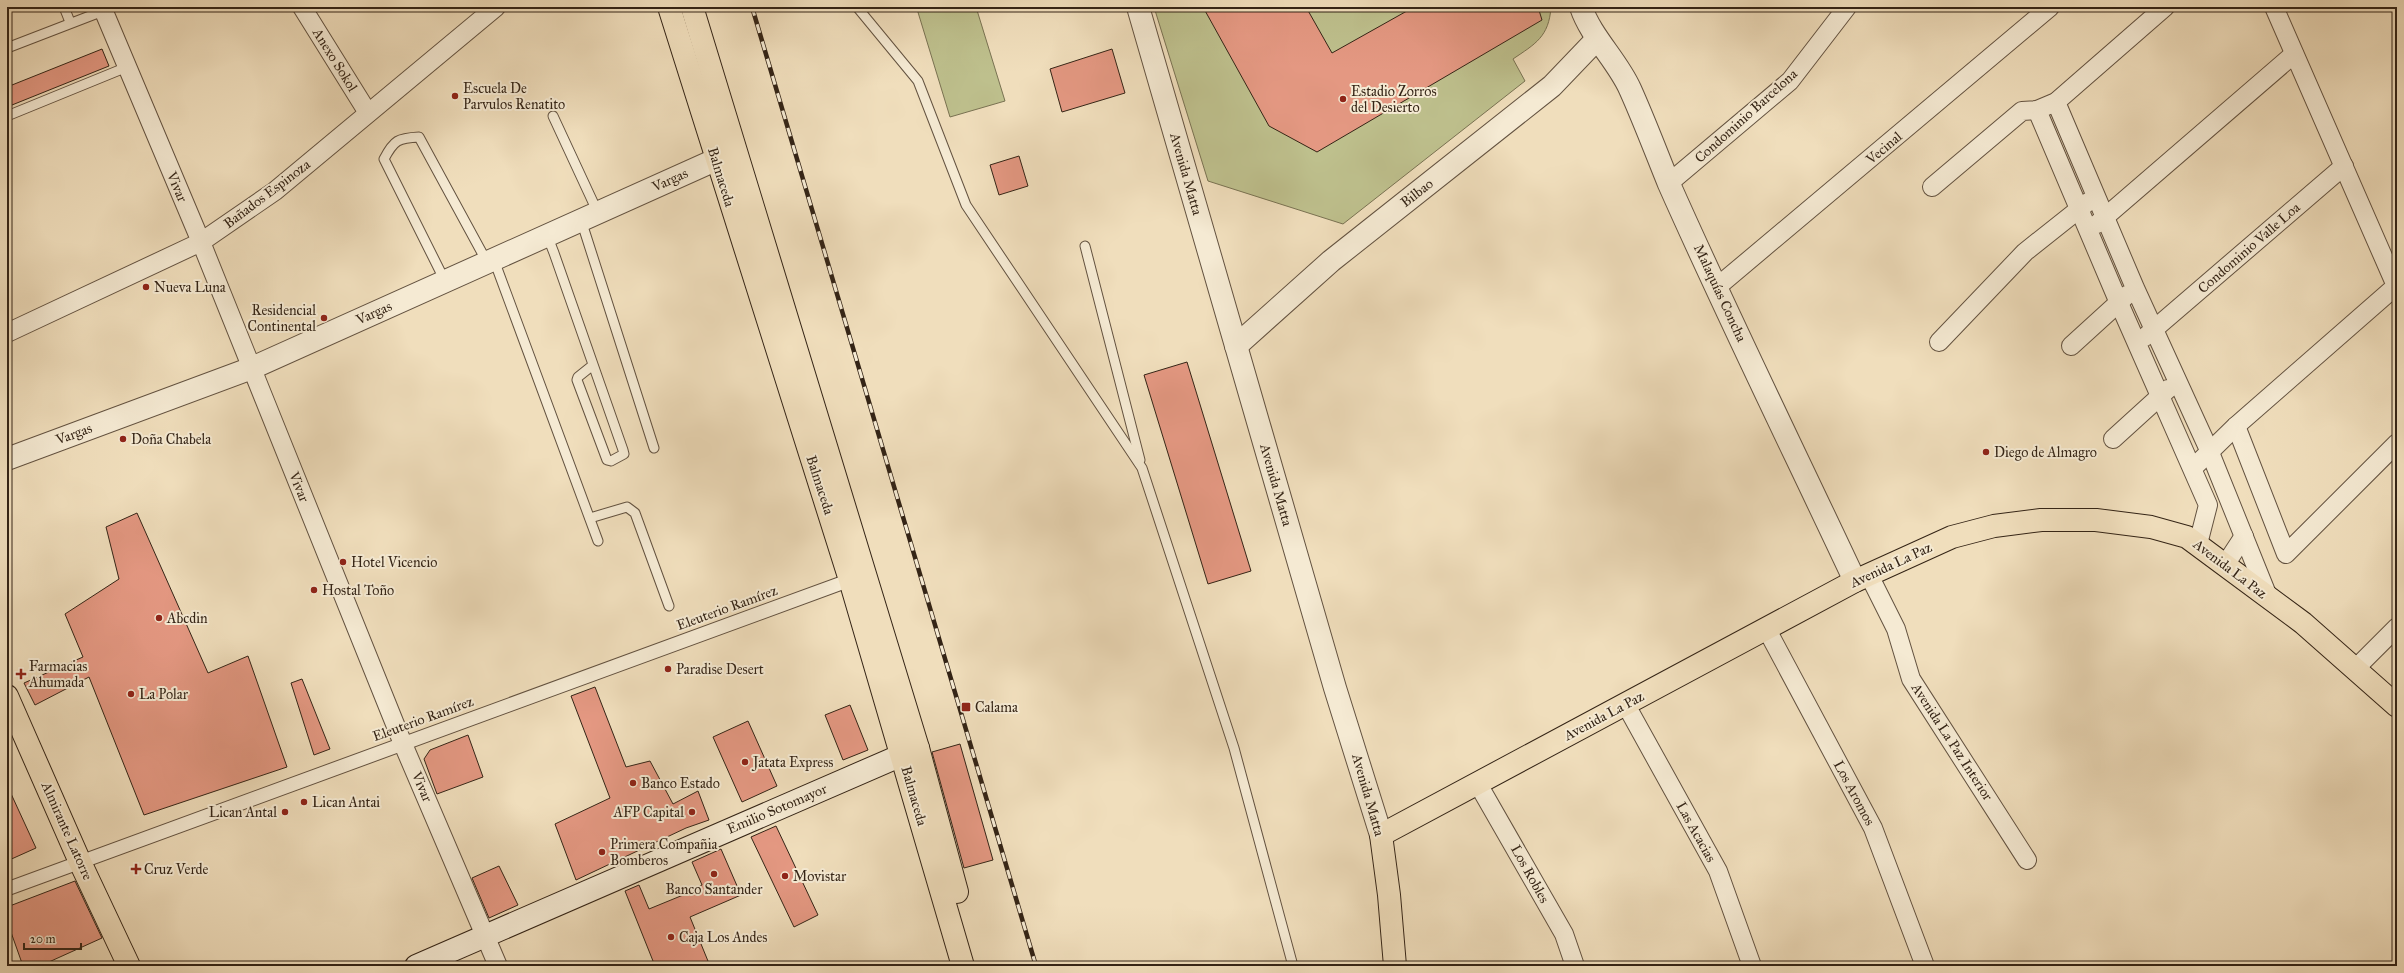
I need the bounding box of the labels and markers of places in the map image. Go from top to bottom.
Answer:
place label: Escuela De Parvulos Renatito [463,80,565,113]
place label: Estadio Zorros del Desierto [1351,83,1437,116]
marker: Escuela De Parvulos Renatito [450,91,460,101]
marker: Estadio Zorros del Desierto [1338,94,1348,104]
place label: Nueva Luna [154,279,226,296]
marker: Nueva Luna [141,282,151,292]
place label: Residencial Continental [247,302,316,335]
marker: Residencial Continental [319,313,329,323]
place label: Doña Chabela [131,431,211,448]
marker: Doña Chabela [118,434,128,444]
place label: Diego de Almagro [1994,444,2097,461]
marker: Diego de Almagro [1981,447,1991,457]
place label: Hotel Vicencio [351,554,437,571]
marker: Hotel Vicencio [338,557,348,567]
place label: Hostal Toño [322,582,394,599]
marker: Hostal Toño [309,585,319,595]
place label: Abcdin [166,610,208,627]
marker: Abcdin [154,613,164,623]
place label: Farmacias Ahumada [28,658,87,691]
place label: Paradise Desert [676,661,764,678]
marker: Paradise Desert [663,664,673,674]
marker: Farmacias Ahumada [16,669,26,679]
place label: La Polar [139,686,189,703]
marker: La Polar [126,689,136,699]
place label: Calama [975,699,1018,716]
marker: Calama [960,701,972,713]
place label: Jatata Express [751,754,833,772]
marker: Jatata Express [740,757,750,767]
place label: Banco Estado [641,775,720,792]
marker: Banco Estado [628,778,638,788]
place label: Lican Antai [312,794,380,811]
marker: Lican Antai [299,797,309,807]
place label: Lican Antal [209,804,277,821]
place label: AFP Capital [612,804,684,821]
marker: Lican Antal [280,807,290,817]
marker: AFP Capital [687,807,697,817]
place label: Primera Compañia Bomberos [610,836,718,869]
marker: Primera Compañia Bomberos [597,847,607,857]
place label: Cruz Verde [144,861,209,878]
marker: Cruz Verde [131,864,141,874]
place label: Movistar [793,868,847,885]
marker: Banco Santander [709,869,719,879]
marker: Movistar [780,871,790,881]
place label: Banco Santander [666,881,763,898]
place label: Caja Los Andes [679,929,767,946]
marker: Caja Los Andes [666,932,676,942]

